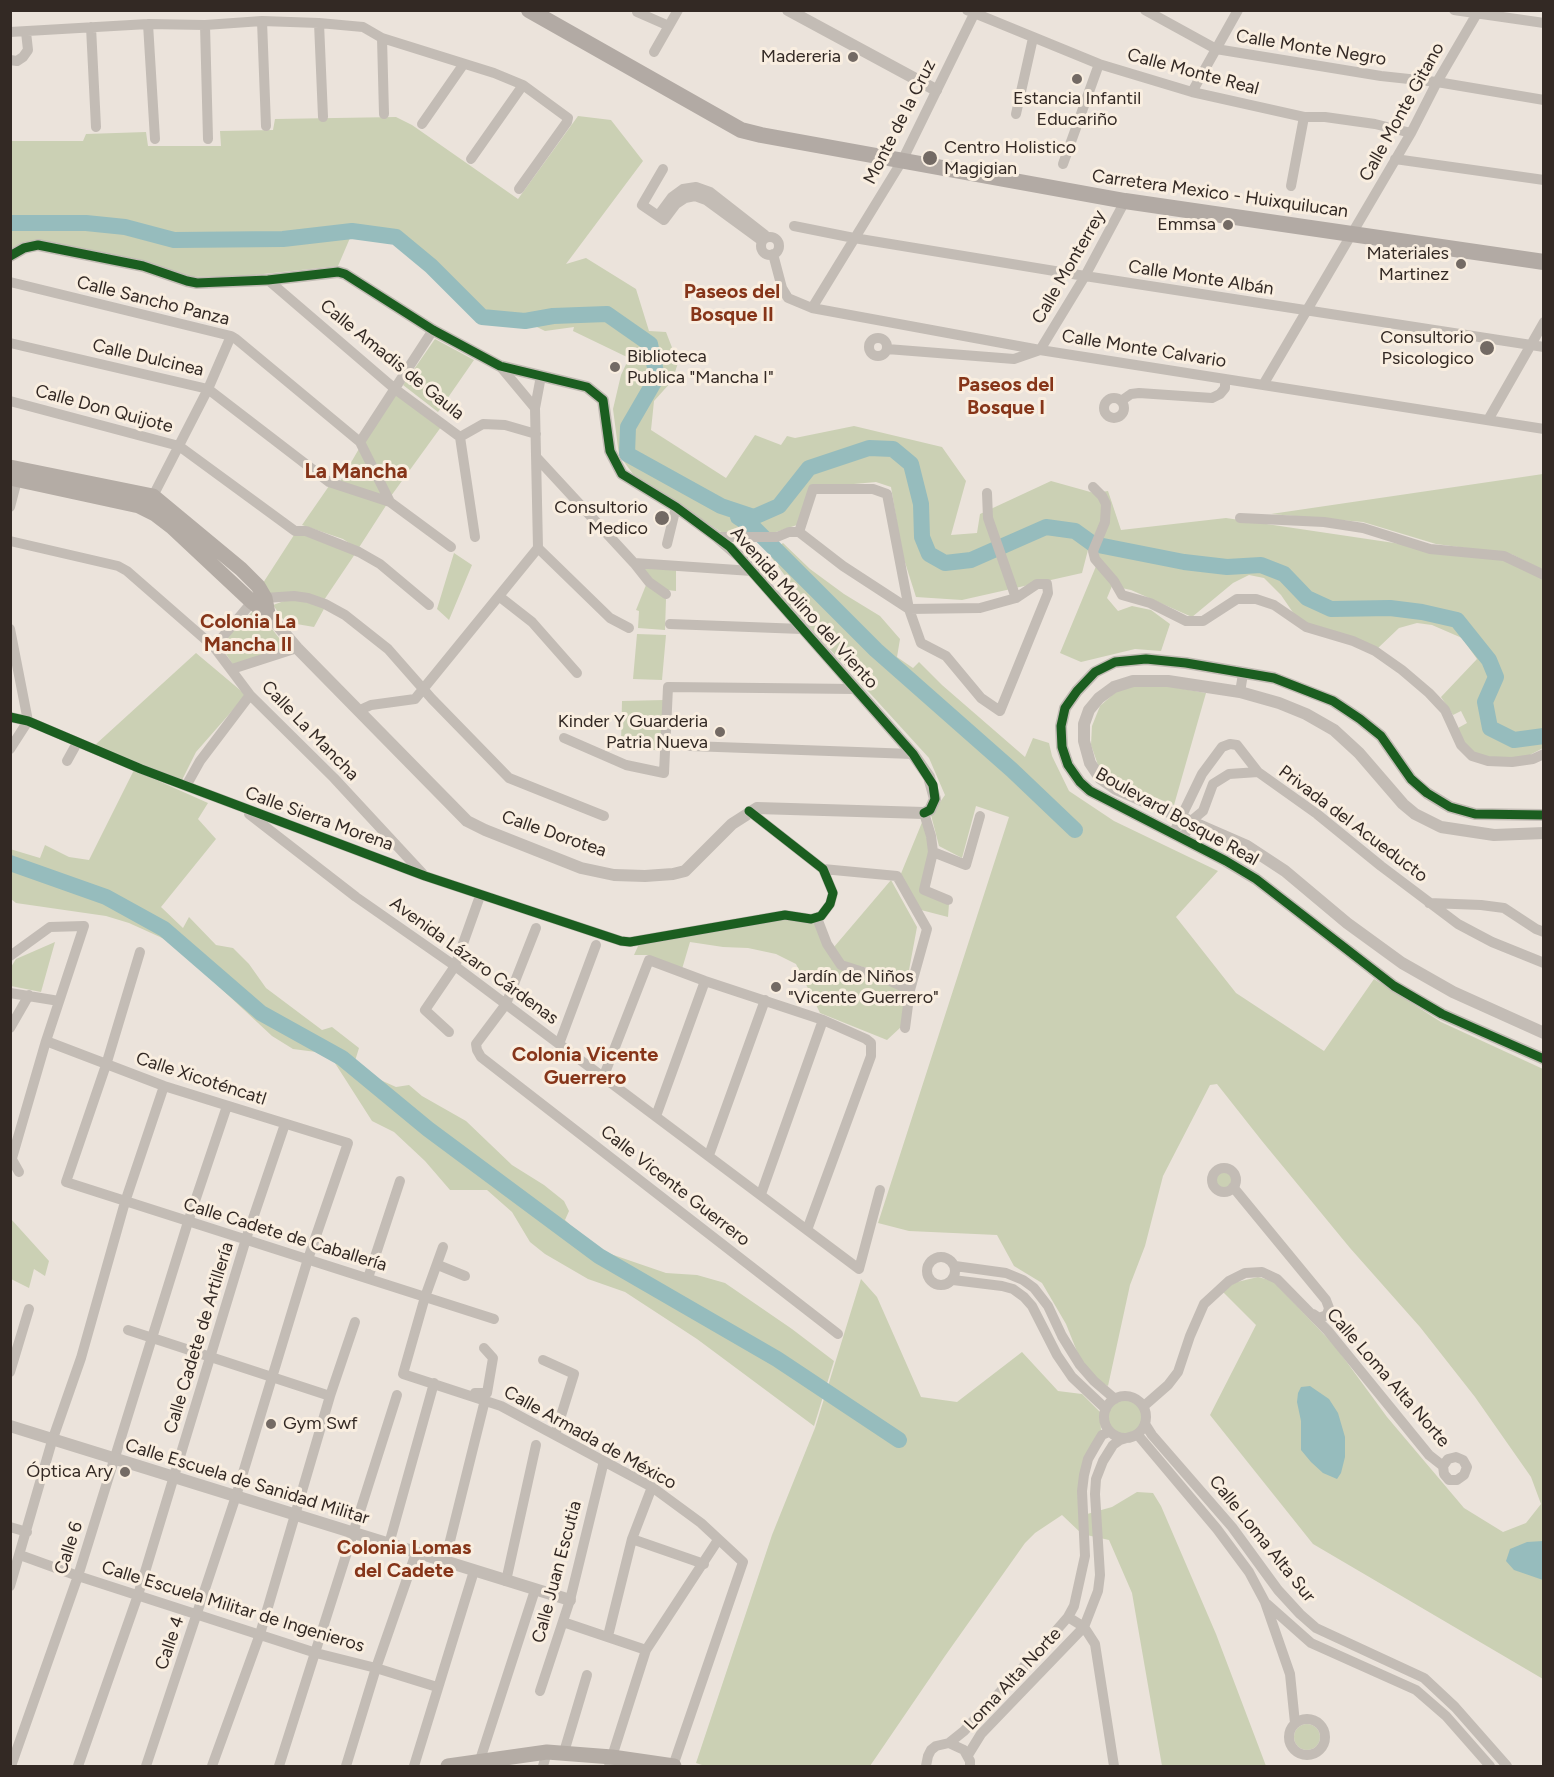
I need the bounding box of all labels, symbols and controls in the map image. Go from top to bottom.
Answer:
street label: Calle Monte Negro [1234,25,1388,71]
street label: Calle Monte Gitano [1355,39,1449,185]
street label: Calle Monte Real [1125,44,1261,100]
place label: Madereria [761,46,841,68]
marker: Madereria [846,50,860,64]
street label: Monte de la Cruz [859,56,941,188]
marker: Estancia Infantil Educariño [1070,72,1084,86]
place label: Estancia Infantil Educariño [1013,88,1141,130]
place label: Centro Holistico Magigian [944,137,1076,180]
marker: Centro Holistico Magigian [921,149,939,167]
street label: Carretera Mexico - Huixquilucan [1091,165,1349,223]
street label: Calle Monterrey [1028,206,1110,328]
place label: Emmsa [1157,214,1216,236]
marker: Emmsa [1221,218,1235,232]
place label: Materiales Martinez [1366,243,1449,286]
street label: Calle Monte Albán [1127,256,1275,300]
marker: Materiales Martinez [1454,257,1468,271]
street label: Calle Sancho Panza [74,272,232,330]
district label: Paseos del Bosque II [684,280,780,327]
street label: Calle Amadis de Gaula [315,295,469,425]
street label: Calle Monte Calvario [1060,325,1228,373]
place label: Consultorio Psicologico [1380,327,1474,370]
street label: Calle Dulcinea [90,335,206,381]
marker: Consultorio Psicologico [1478,339,1496,357]
place label: Biblioteca Publica "Mancha I" [627,346,774,388]
marker: Biblioteca Publica "Mancha I" [608,360,622,374]
district label: Paseos del Bosque I [958,373,1054,420]
street label: Calle Don Quijote [33,380,175,438]
district label: La Mancha [304,459,408,485]
place label: Consultorio Medico [554,497,648,540]
marker: Consultorio Medico [653,509,671,527]
street label: Avenida Molino del Viento [726,523,882,693]
district label: Colonia La Mancha II [200,610,296,657]
street label: Calle La Mancha [257,676,363,786]
place label: Kinder Y Guarderia Patria Nueva [558,711,708,754]
marker: Kinder Y Guarderia Patria Nueva [713,725,727,739]
street label: Privada del Acueducto [1274,761,1432,887]
street label: Boulevard Bosque Real [1092,763,1262,871]
street label: Calle Sierra Morena [242,782,396,856]
street label: Calle Dorotea [499,806,609,862]
street label: Avenida Lázaro Cárdenas [386,893,562,1029]
place label: Jardín de Niños "Vicente Guerrero" [788,966,939,1008]
marker: Jardín de Niños "Vicente Guerrero" [769,980,783,994]
district label: Colonia Vicente Guerrero [512,1043,658,1090]
street label: Calle Xicoténcatl [133,1048,269,1110]
street label: Calle Vicente Guerrero [596,1121,754,1251]
street label: Calle Cadete de Caballería [181,1194,389,1276]
street label: Calle Cadete de Artillería [160,1240,238,1436]
street label: Calle Loma Alta Norte [1322,1304,1454,1452]
street label: Calle Armada de México [500,1382,680,1494]
place label: Gym Swf [283,1413,358,1435]
marker: Gym Swf [264,1417,278,1431]
street label: Calle Escuela de Sanidad Militar [122,1435,372,1529]
place label: Óptica Ary [26,1461,113,1483]
marker: Óptica Ary [118,1465,132,1479]
street label: Calle Loma Alta Sur [1204,1471,1320,1607]
street label: Calle Juan Escutia [528,1499,586,1645]
street label: Calle 6 [50,1519,88,1577]
district label: Colonia Lomas del Cadete [337,1536,471,1583]
street label: Calle Escuela Militar de Ingenieros [99,1557,367,1657]
street label: Calle 4 [151,1613,189,1673]
street label: Loma Alta Norte [960,1623,1066,1735]

